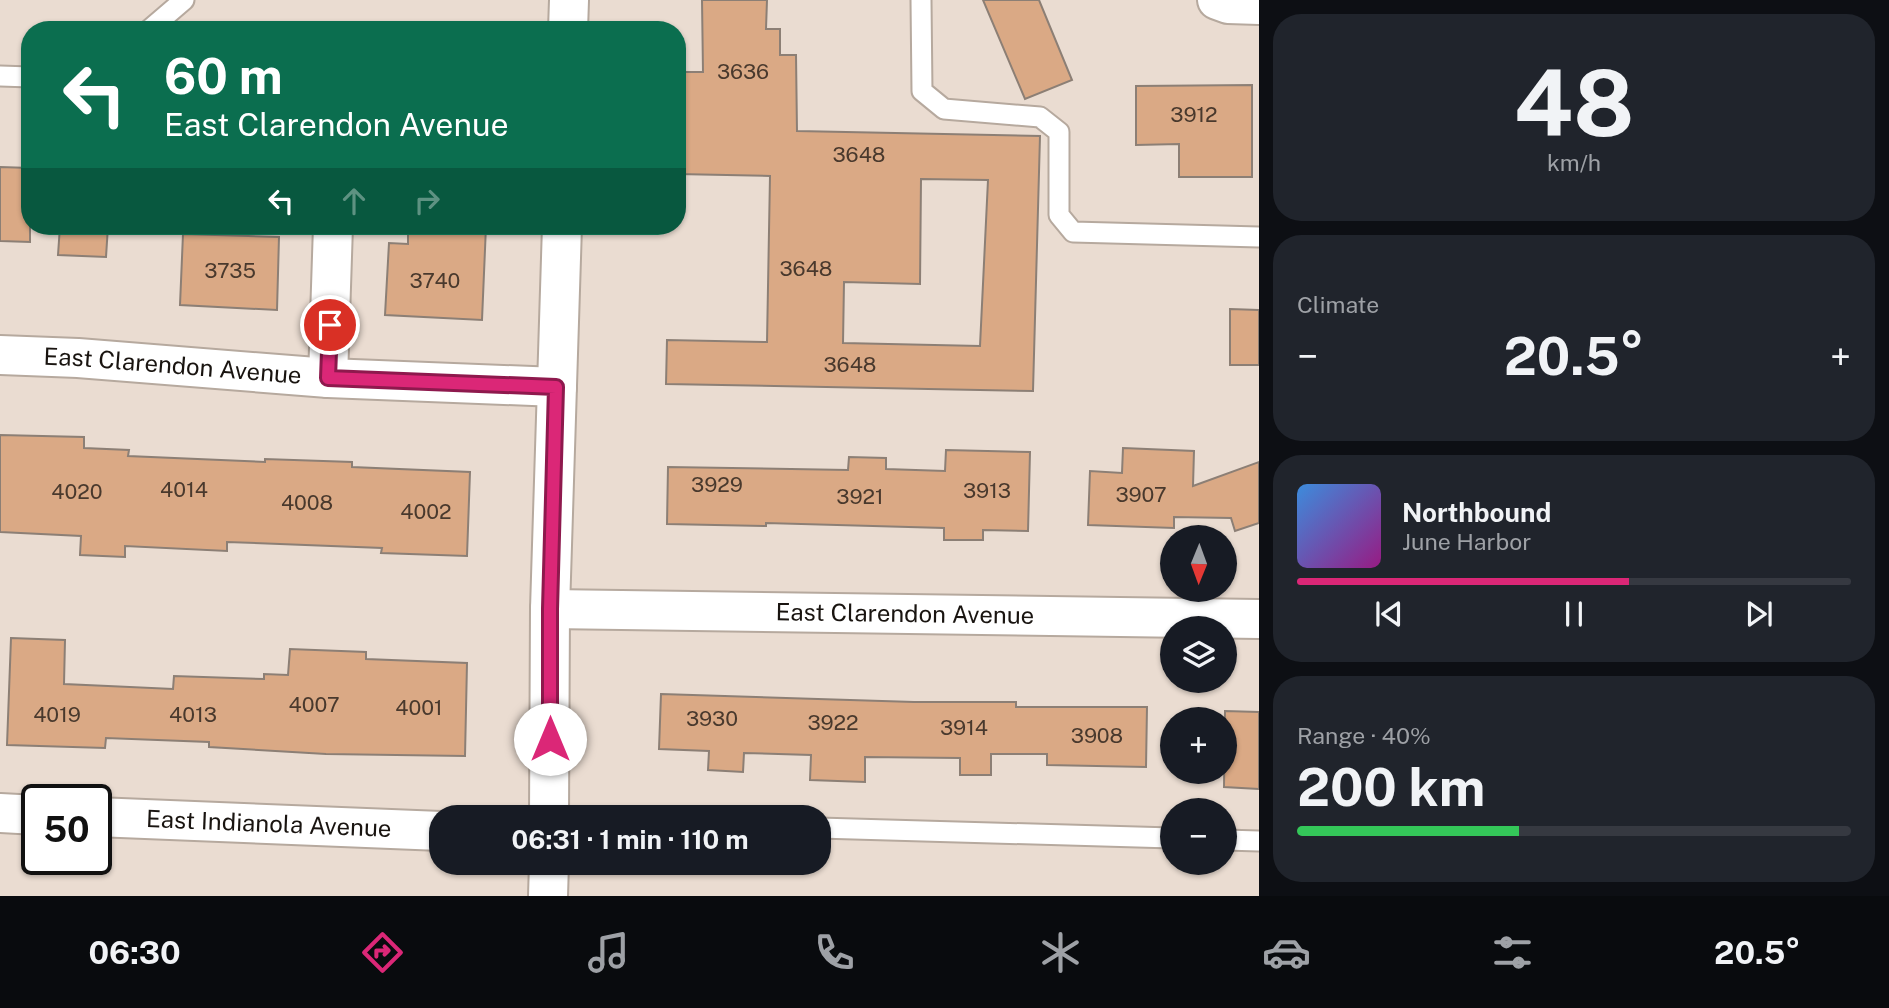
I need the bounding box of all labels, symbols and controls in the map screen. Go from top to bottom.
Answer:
text: 60 m [164,47,283,105]
icon: left [49,49,140,140]
text: 48 [1514,50,1634,156]
house number: 3636 [717,59,769,84]
house number: 3912 [1170,102,1218,127]
text: East Clarendon Avenue [164,106,509,143]
house number: 3648 [833,142,885,167]
text: km/h [1547,149,1601,176]
icon: left [262,182,300,220]
icon: ahead [335,182,373,220]
icon: right [408,182,446,220]
house number: 3648 [780,256,832,281]
house number: 3735 [204,258,256,283]
house number: 3740 [410,268,460,293]
text: Climate [1297,291,1379,318]
pin [300,295,360,355]
icon: arrive [311,306,349,344]
text: 20.5° [1504,326,1644,387]
text: − [1297,334,1318,379]
text: + [1830,334,1851,379]
street label: East Clarendon Avenue [43,342,303,389]
house number: 3648 [824,352,876,377]
house number: 3929 [691,472,743,497]
house number: 4014 [160,477,208,502]
house number: 3913 [963,478,1011,503]
house number: 4020 [51,479,103,504]
house number: 3907 [1115,482,1167,507]
house number: 3921 [836,484,884,509]
house number: 4008 [281,490,333,515]
text: Northbound [1402,497,1551,528]
house number: 4002 [400,499,452,524]
north arrow [1160,525,1237,602]
map controls [1160,525,1237,875]
text: June Harbor [1402,528,1531,555]
icon: previous [1370,595,1408,633]
icon: pause [1555,595,1593,633]
icon: next [1740,595,1778,633]
street label: East Clarendon Avenue [775,597,1035,629]
button: layers [1160,616,1237,693]
house number: 4007 [289,692,340,717]
house number: 4001 [395,695,443,720]
house number: 4019 [33,702,81,727]
house number: 4013 [169,702,217,727]
position arrow [513,702,587,776]
house number: 3930 [686,706,738,731]
button: + [1160,707,1237,784]
house number: 3922 [807,710,859,735]
house number: 3914 [940,715,988,740]
text: Range · 40% [1297,722,1431,749]
house number: 3908 [1071,723,1123,748]
text: 200 km [1297,757,1485,818]
speed limit sign: 50 [21,784,112,875]
button: − [1160,798,1237,875]
street label: East Indianola Avenue [146,804,392,842]
text: 06:31 · 1 min · 110 m [512,824,748,855]
icon: directions [358,928,407,977]
icon: music [584,928,633,977]
icon: phone [810,928,859,977]
icon: climate [1036,928,1085,977]
icon: car [1262,928,1311,977]
icon: filters [1488,928,1537,977]
text: 06:30 [89,934,181,971]
text: 20.5° [1714,934,1800,971]

